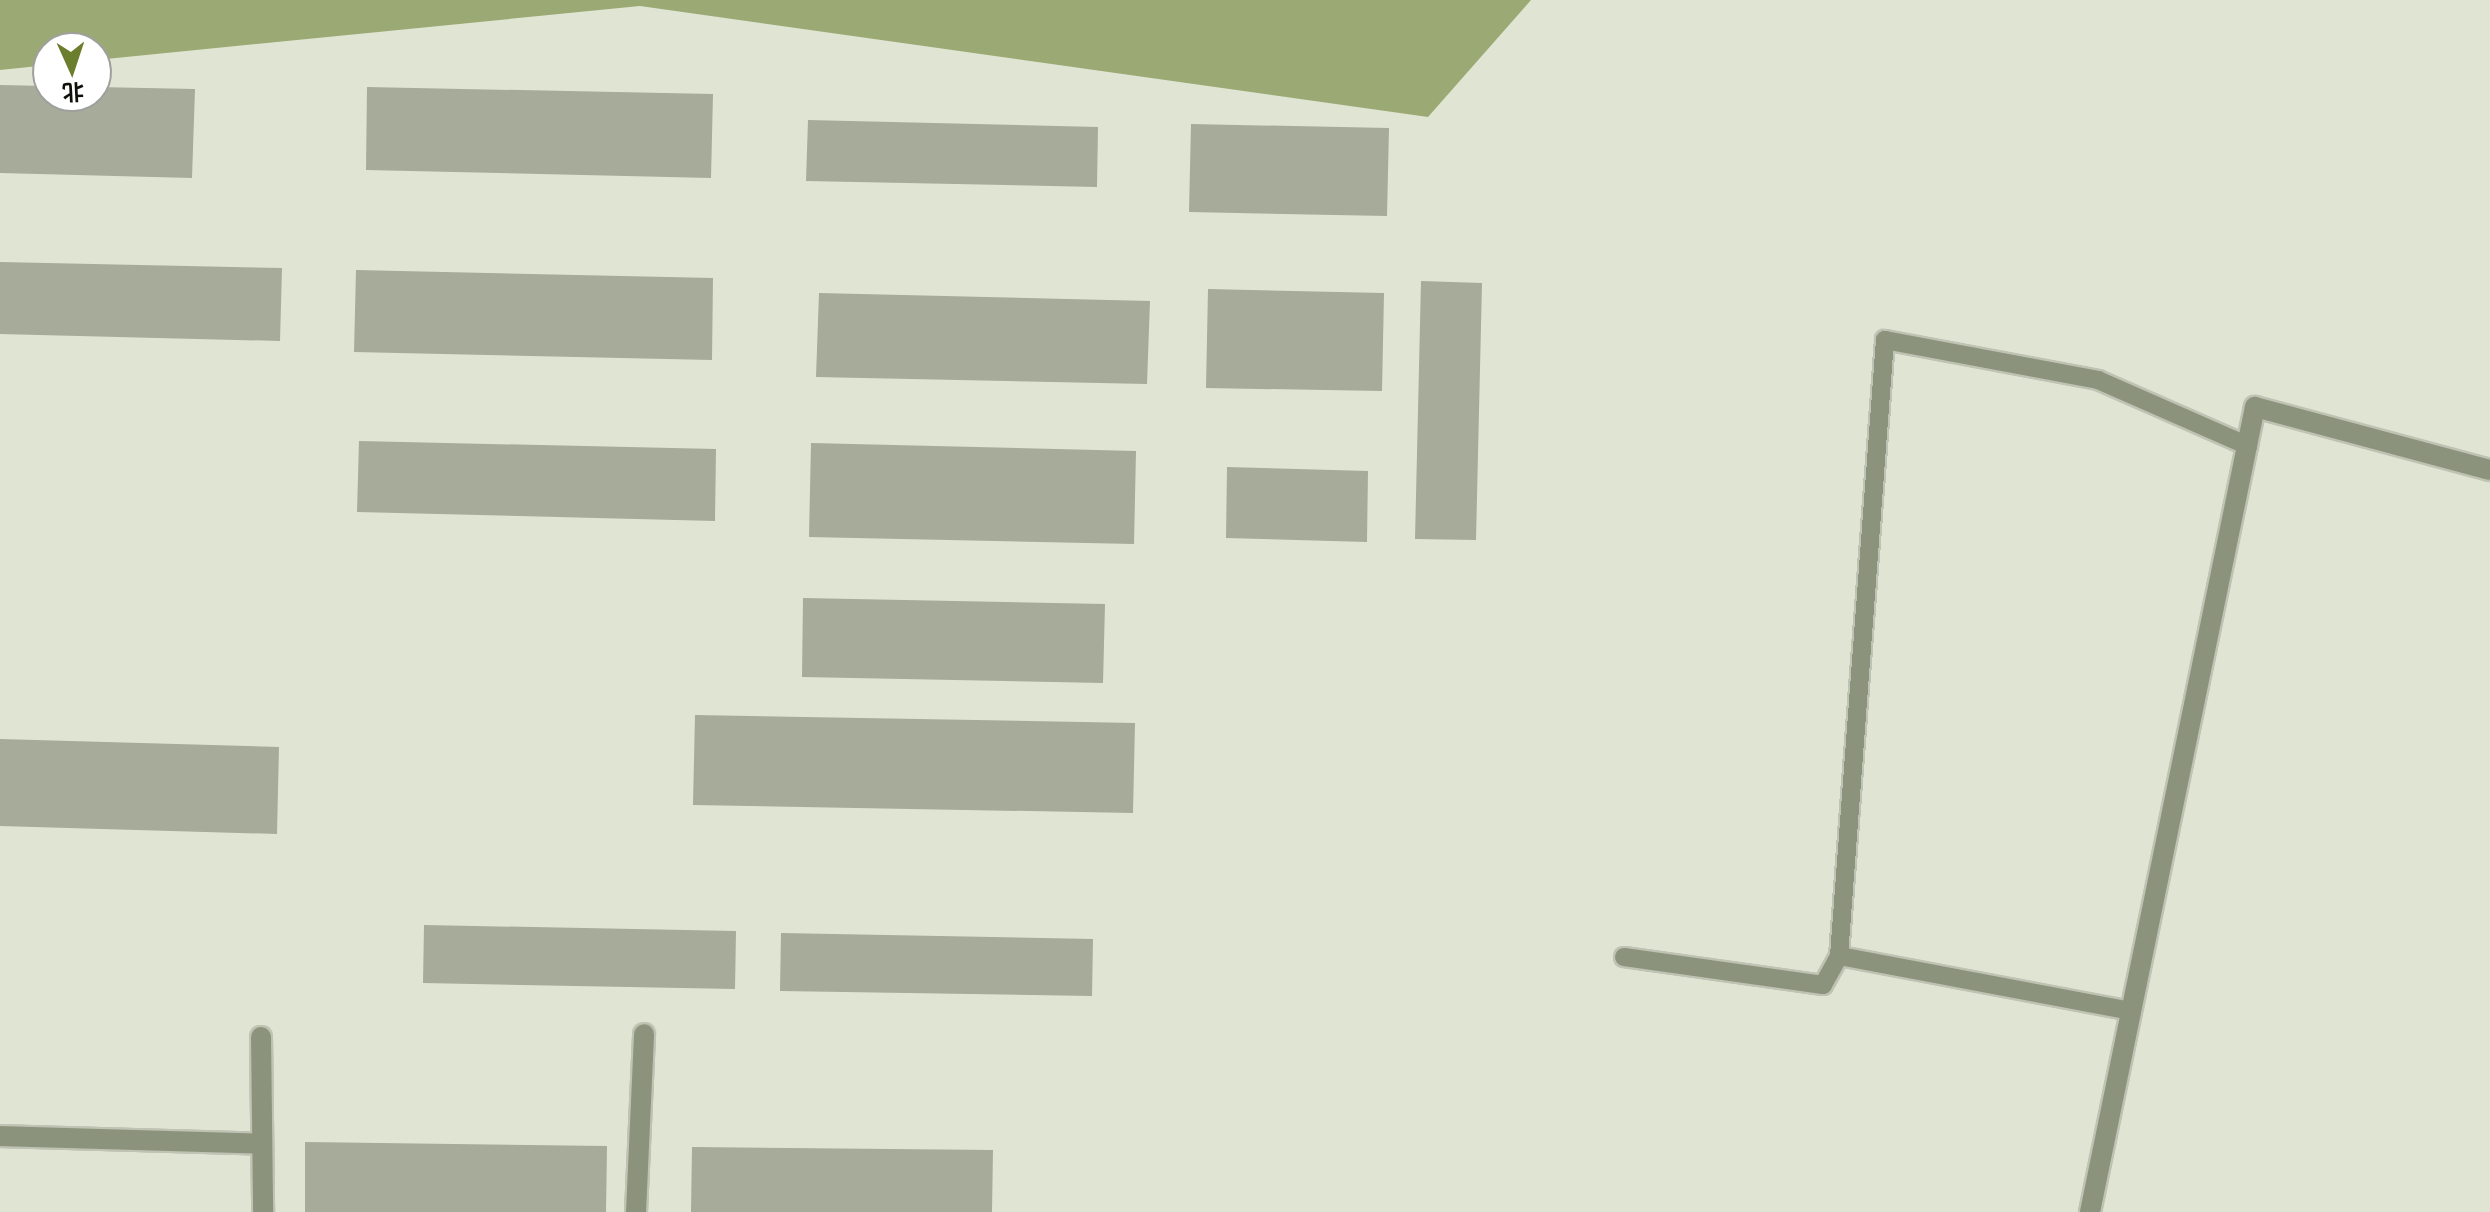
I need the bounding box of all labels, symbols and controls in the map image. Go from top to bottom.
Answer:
north arrow [32,32,112,112]
text: 北 [61,77,85,111]

